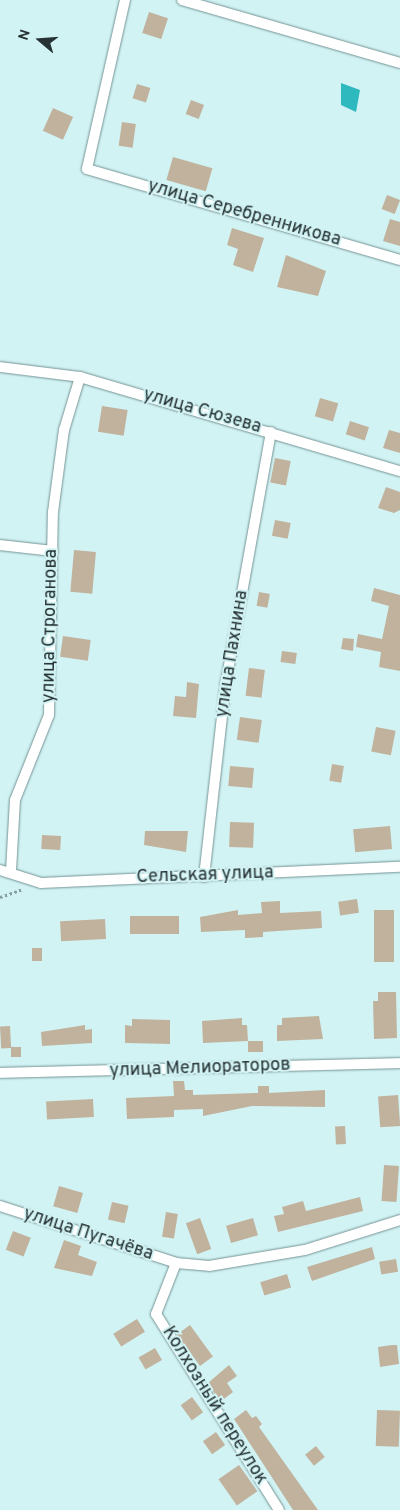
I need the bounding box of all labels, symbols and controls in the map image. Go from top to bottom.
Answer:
north arrow [15,15,65,65]
text: N [16,28,35,43]
street label: улица Серебренникова [145,176,343,252]
street label: улица Сюзева [140,385,264,439]
street label: улица Строганова [39,549,63,703]
street label: улица Пахнина [212,589,254,719]
street label: Сельская улица [136,863,274,889]
street label: улица Мелиораторов [109,1055,291,1083]
street label: улица Пугачёва [20,1204,156,1266]
street label: Колхозный переулок [157,1323,271,1489]

